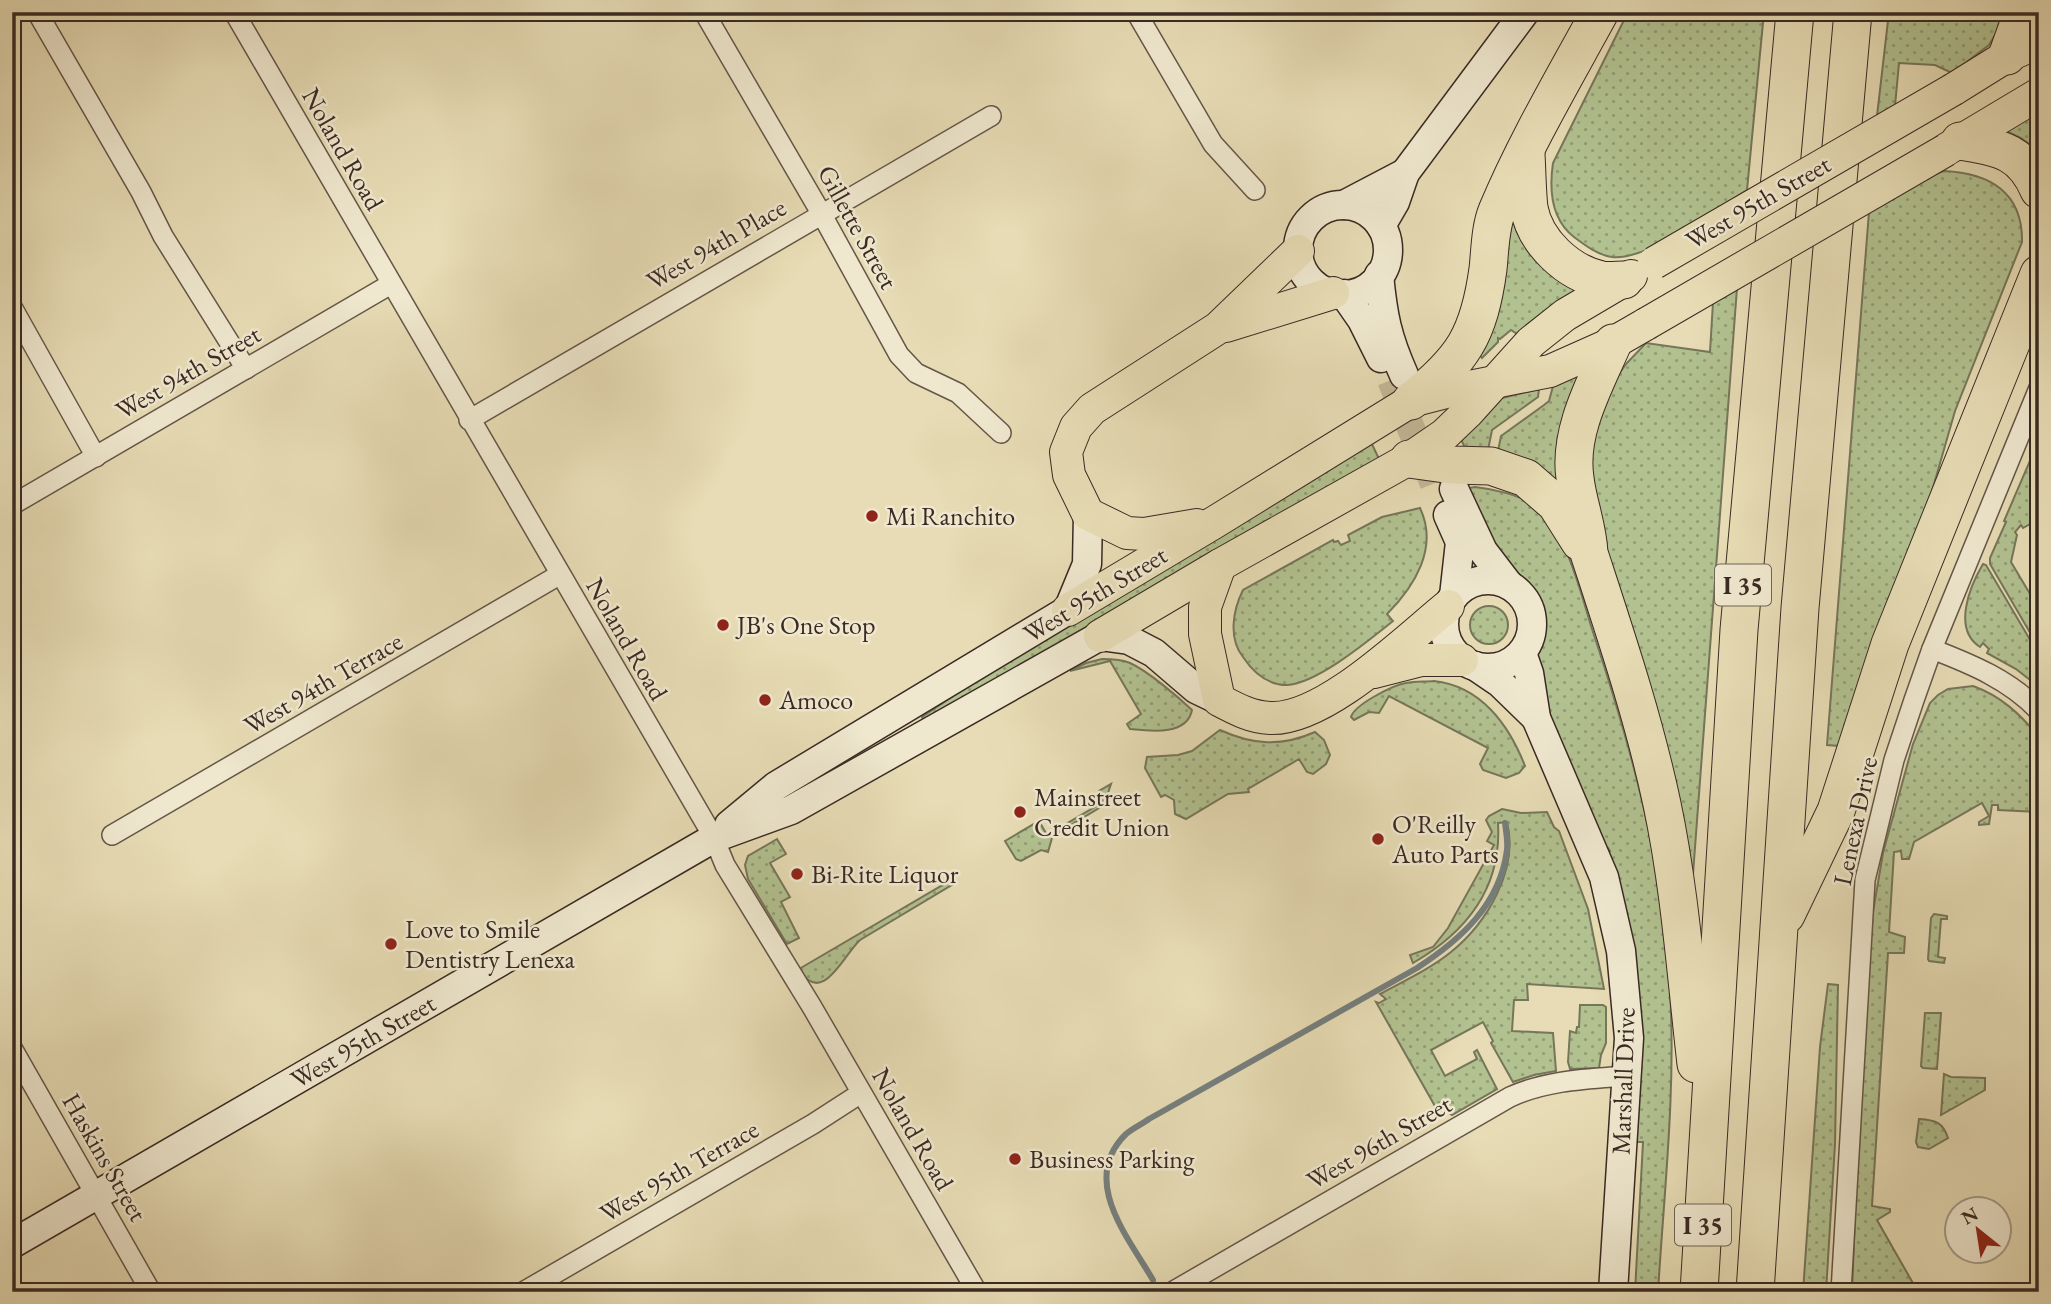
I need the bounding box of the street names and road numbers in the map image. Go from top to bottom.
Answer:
street label: Noland Road [294,82,392,217]
street label: West 95th Street [1679,147,1837,257]
street label: Gillette Street [810,159,906,295]
street label: West 94th Place [640,190,792,298]
street label: West 94th Street [109,317,267,427]
street label: West 95th Street [1017,538,1173,650]
road number: I 35 [1715,564,1771,606]
street label: Noland Road [578,572,676,707]
street label: West 94th Terrace [238,624,408,742]
street label: Lenexa Drive [1825,754,1885,888]
street label: West 95th Street [284,986,442,1096]
street label: Marshall Drive [1603,1007,1643,1155]
street label: Noland Road [864,1062,962,1197]
street label: Haskins Street [55,1087,155,1227]
street label: West 96th Street [1300,1087,1458,1197]
street label: West 95th Terrace [594,1112,764,1230]
road number: I 35 [1675,1204,1731,1246]

